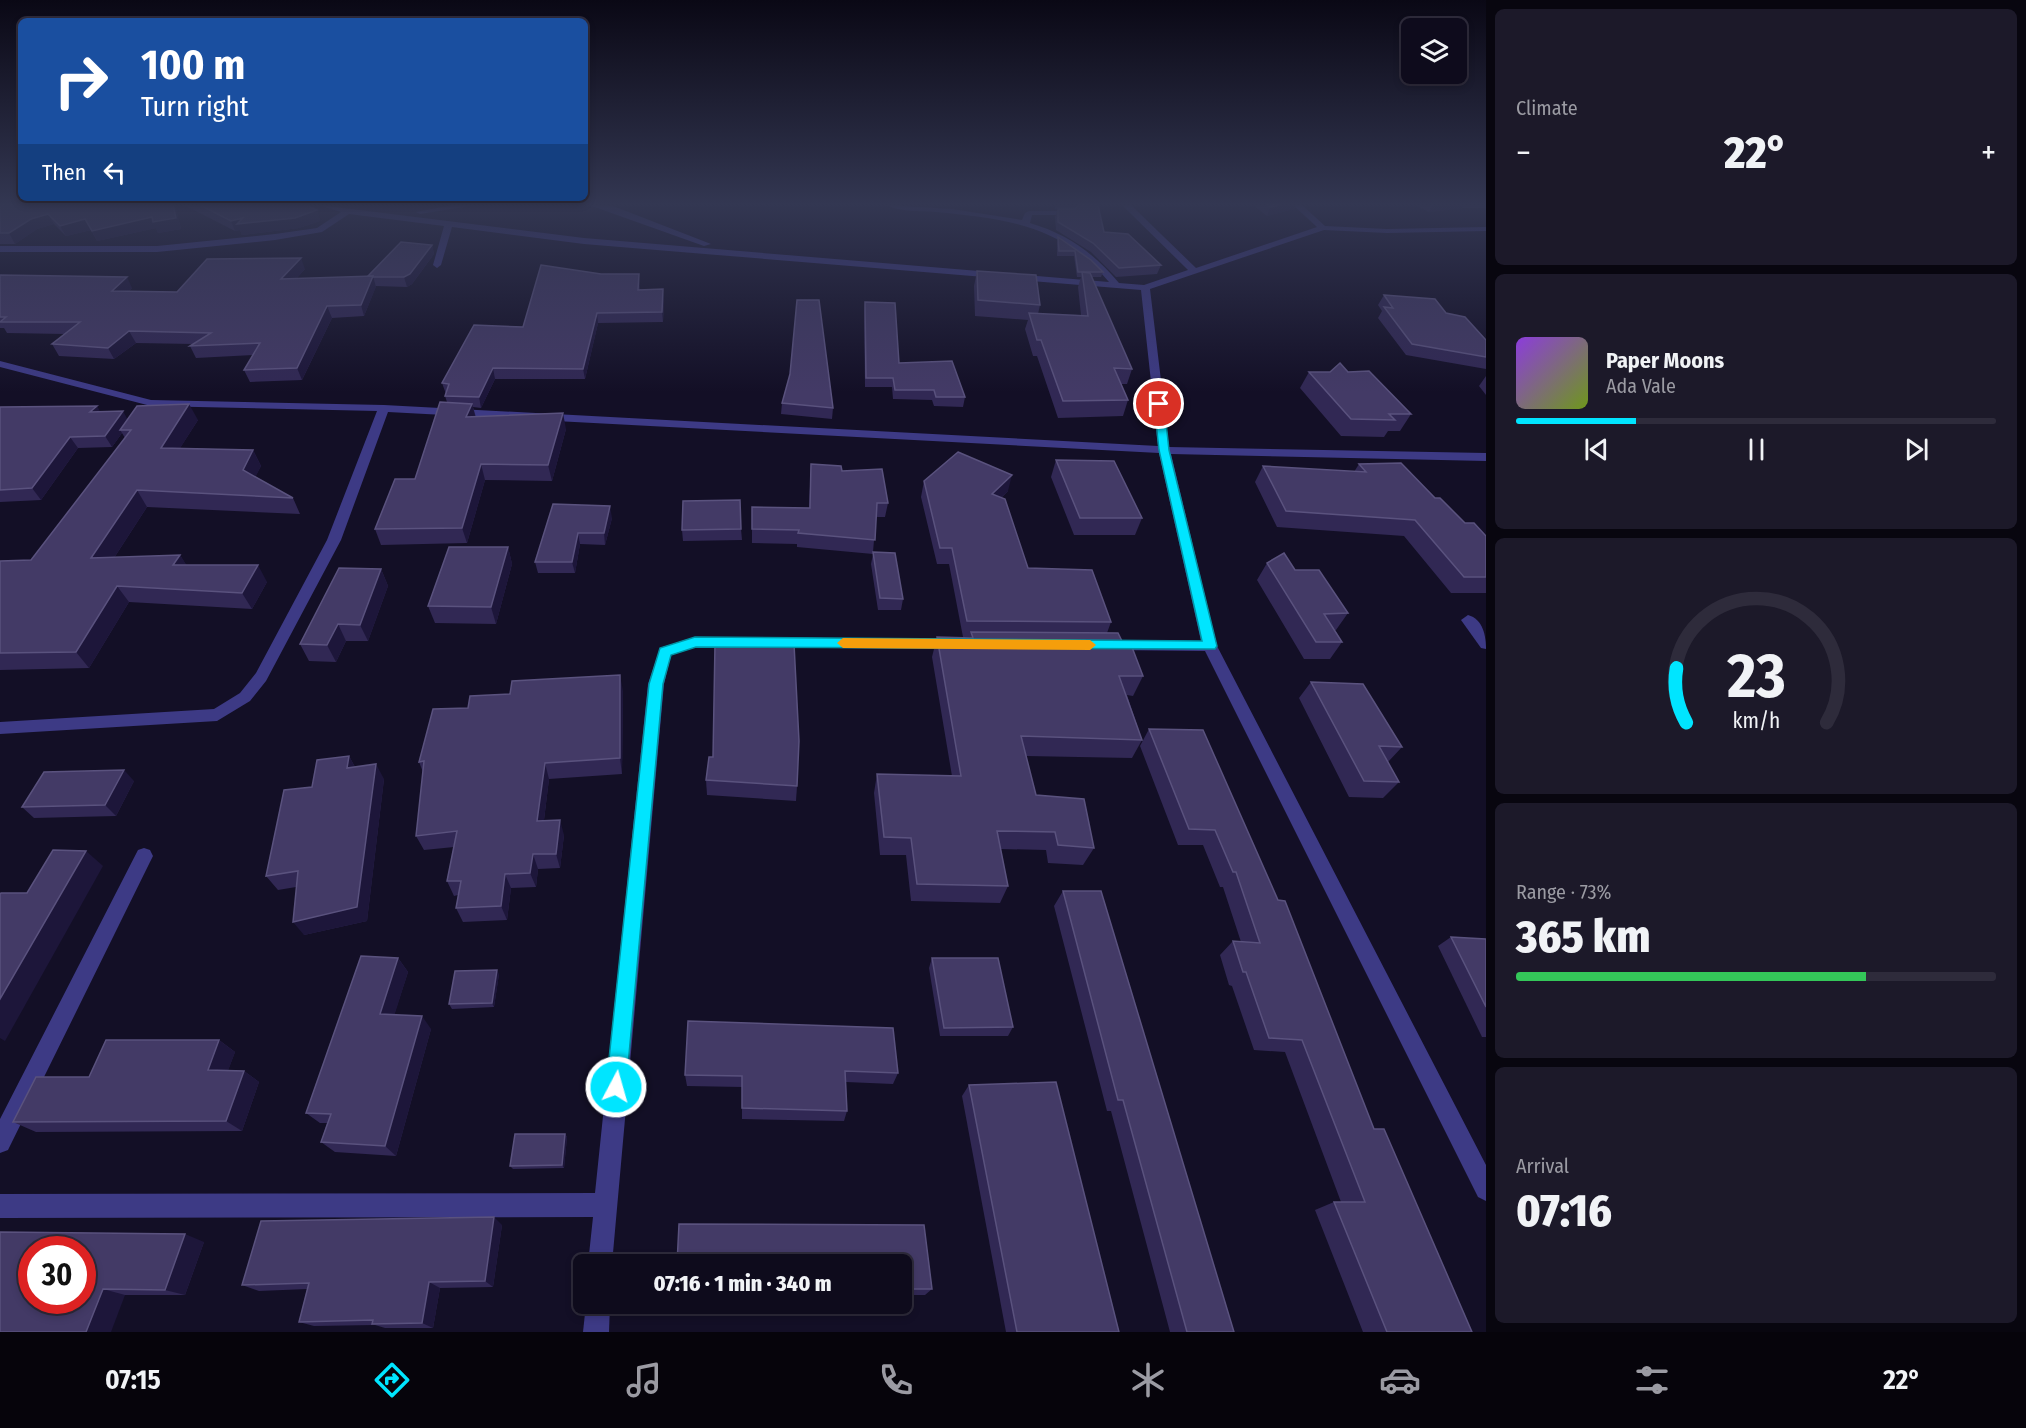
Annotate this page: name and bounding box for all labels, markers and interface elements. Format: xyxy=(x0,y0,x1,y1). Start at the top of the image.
map controls xyxy=(1401,18,1467,84)
button: layers xyxy=(1401,18,1467,84)
text: 100 m xyxy=(141,40,245,90)
icon: right xyxy=(42,42,120,120)
text: Turn right xyxy=(141,91,249,123)
text: Climate xyxy=(1516,96,1578,120)
text: 22° xyxy=(1724,126,1788,180)
text: − xyxy=(1516,133,1531,173)
text: + xyxy=(1981,133,1996,173)
icon: left xyxy=(98,156,131,189)
text: Then xyxy=(42,159,86,186)
text: Paper Moons xyxy=(1606,347,1724,374)
text: Ada Vale xyxy=(1606,374,1676,398)
pin xyxy=(1133,378,1184,429)
icon: arrive xyxy=(1142,387,1175,420)
icon: previous xyxy=(1580,433,1613,466)
icon: pause xyxy=(1740,433,1773,466)
icon: next xyxy=(1900,433,1933,466)
text: 23 xyxy=(1726,639,1785,714)
text: km/h xyxy=(1732,708,1780,734)
text: Range · 73% xyxy=(1516,880,1612,904)
text: 365 km xyxy=(1516,910,1651,964)
position arrow xyxy=(584,1055,648,1119)
text: Arrival xyxy=(1516,1154,1569,1178)
text: 07:16 xyxy=(1516,1184,1612,1238)
speed limit sign: 30 xyxy=(18,1236,96,1314)
text: 07:16 · 1 min · 340 m xyxy=(654,1270,831,1297)
icon: directions xyxy=(371,1359,413,1401)
icon: music xyxy=(623,1359,665,1401)
icon: phone xyxy=(875,1359,917,1401)
icon: climate xyxy=(1127,1359,1169,1401)
icon: car xyxy=(1379,1359,1421,1401)
icon: filters xyxy=(1631,1359,1673,1401)
text: 07:15 xyxy=(105,1364,161,1396)
text: 22° xyxy=(1883,1364,1921,1396)

